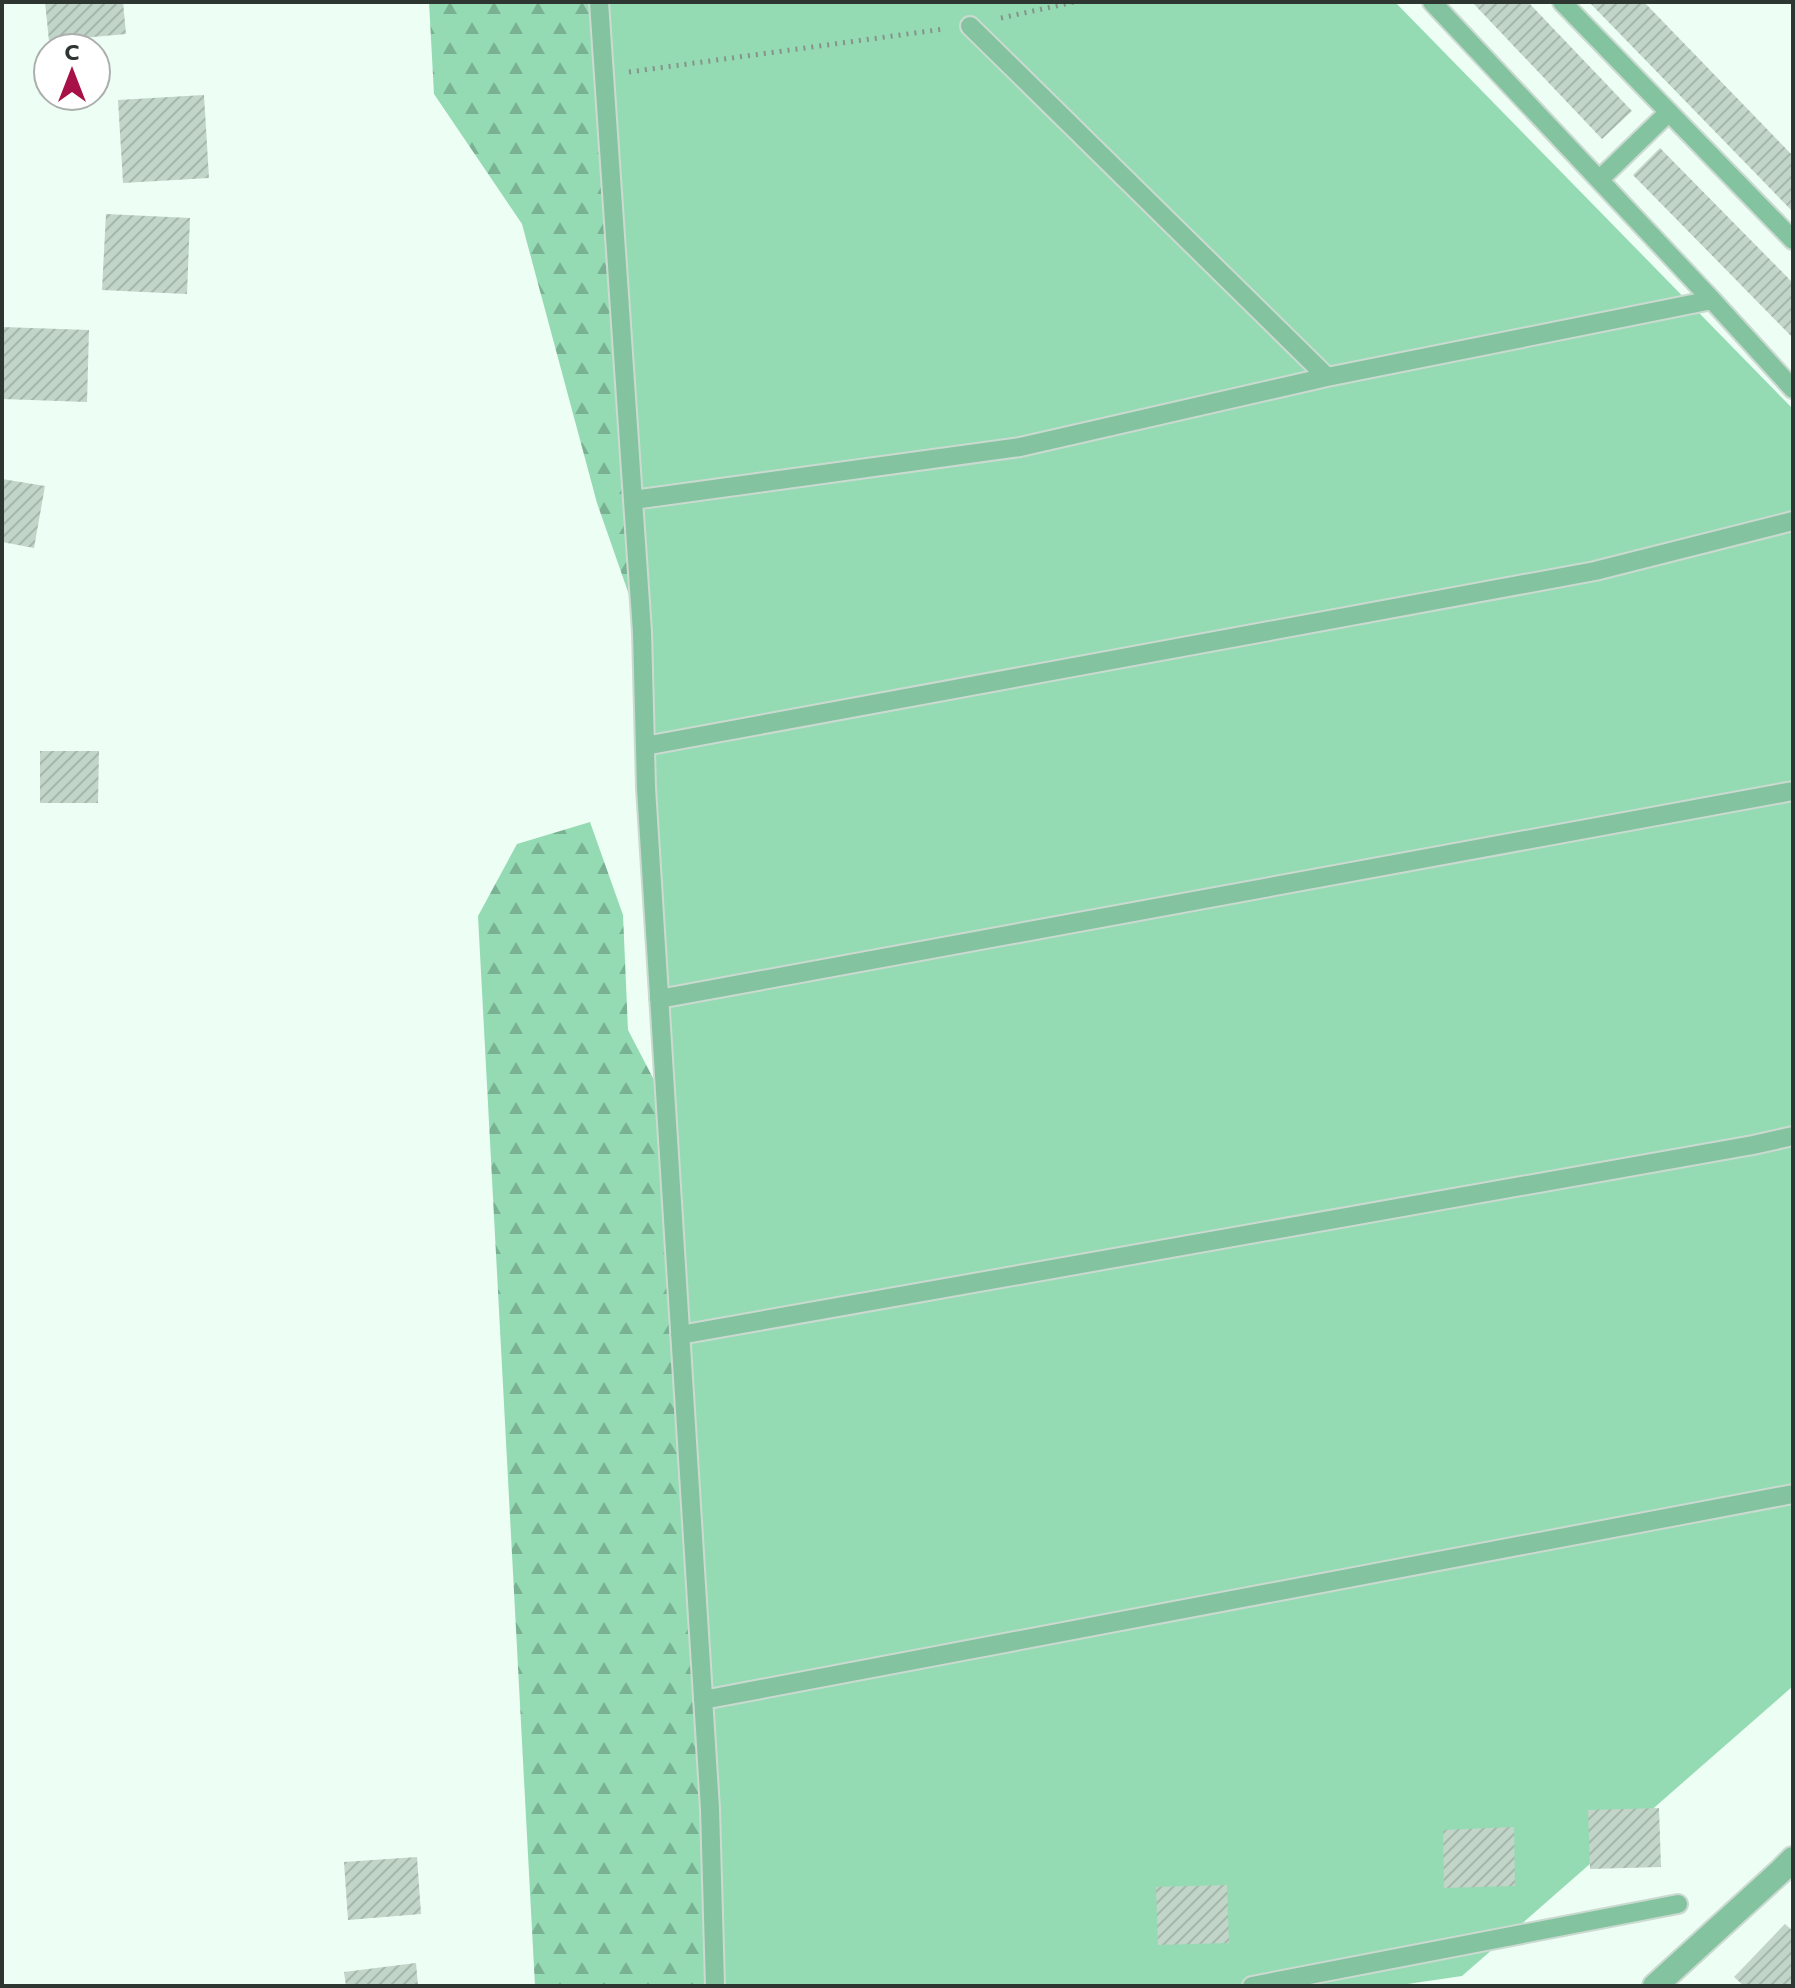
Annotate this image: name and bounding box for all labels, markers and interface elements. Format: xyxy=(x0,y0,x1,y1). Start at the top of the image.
north arrow xyxy=(32,32,112,112)
text: С xyxy=(64,38,80,65)

